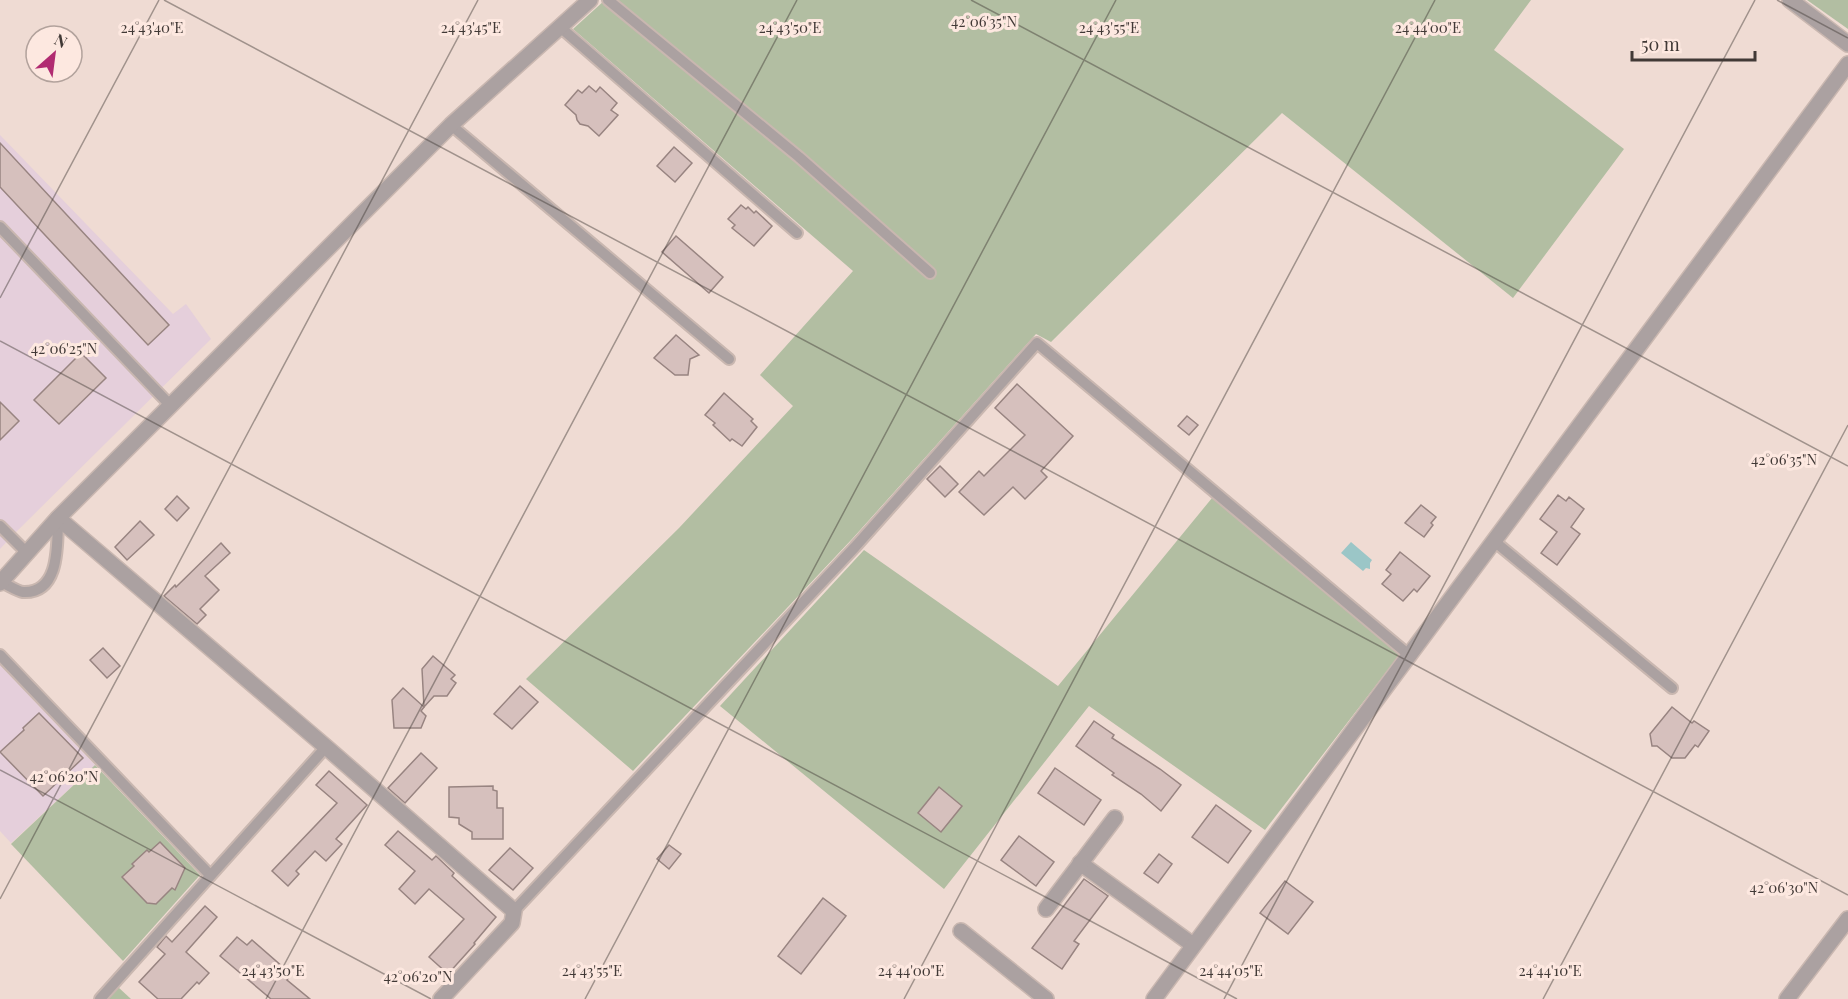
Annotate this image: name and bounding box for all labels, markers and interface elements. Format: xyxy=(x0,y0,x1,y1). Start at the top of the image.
text: 42°06'35"N xyxy=(951,11,1018,31)
text: 24°43'40"E xyxy=(120,17,184,37)
text: 24°43'45"E xyxy=(441,17,501,37)
text: 24°43'50"E xyxy=(759,17,821,37)
text: 24°43'55"E xyxy=(1079,17,1139,37)
text: 24°44'00"E xyxy=(1395,17,1461,37)
north arrow xyxy=(24,24,84,84)
scale bar xyxy=(1632,24,1755,62)
text: N xyxy=(51,28,72,53)
text: 50 m xyxy=(1641,32,1680,56)
text: 42°06'25"N xyxy=(31,338,98,358)
text: 42°06'35"N xyxy=(1751,449,1818,469)
text: 42°06'20"N xyxy=(29,766,99,786)
text: 42°06'30"N xyxy=(1750,877,1819,897)
text: 24°43'50"E xyxy=(242,960,304,980)
text: 24°43'55"E xyxy=(562,960,622,980)
text: 24°44'00"E xyxy=(878,960,944,980)
text: 24°44'05"E xyxy=(1199,960,1263,980)
text: 24°44'10"E xyxy=(1518,960,1582,980)
text: 42°06'20"N xyxy=(383,966,453,986)

